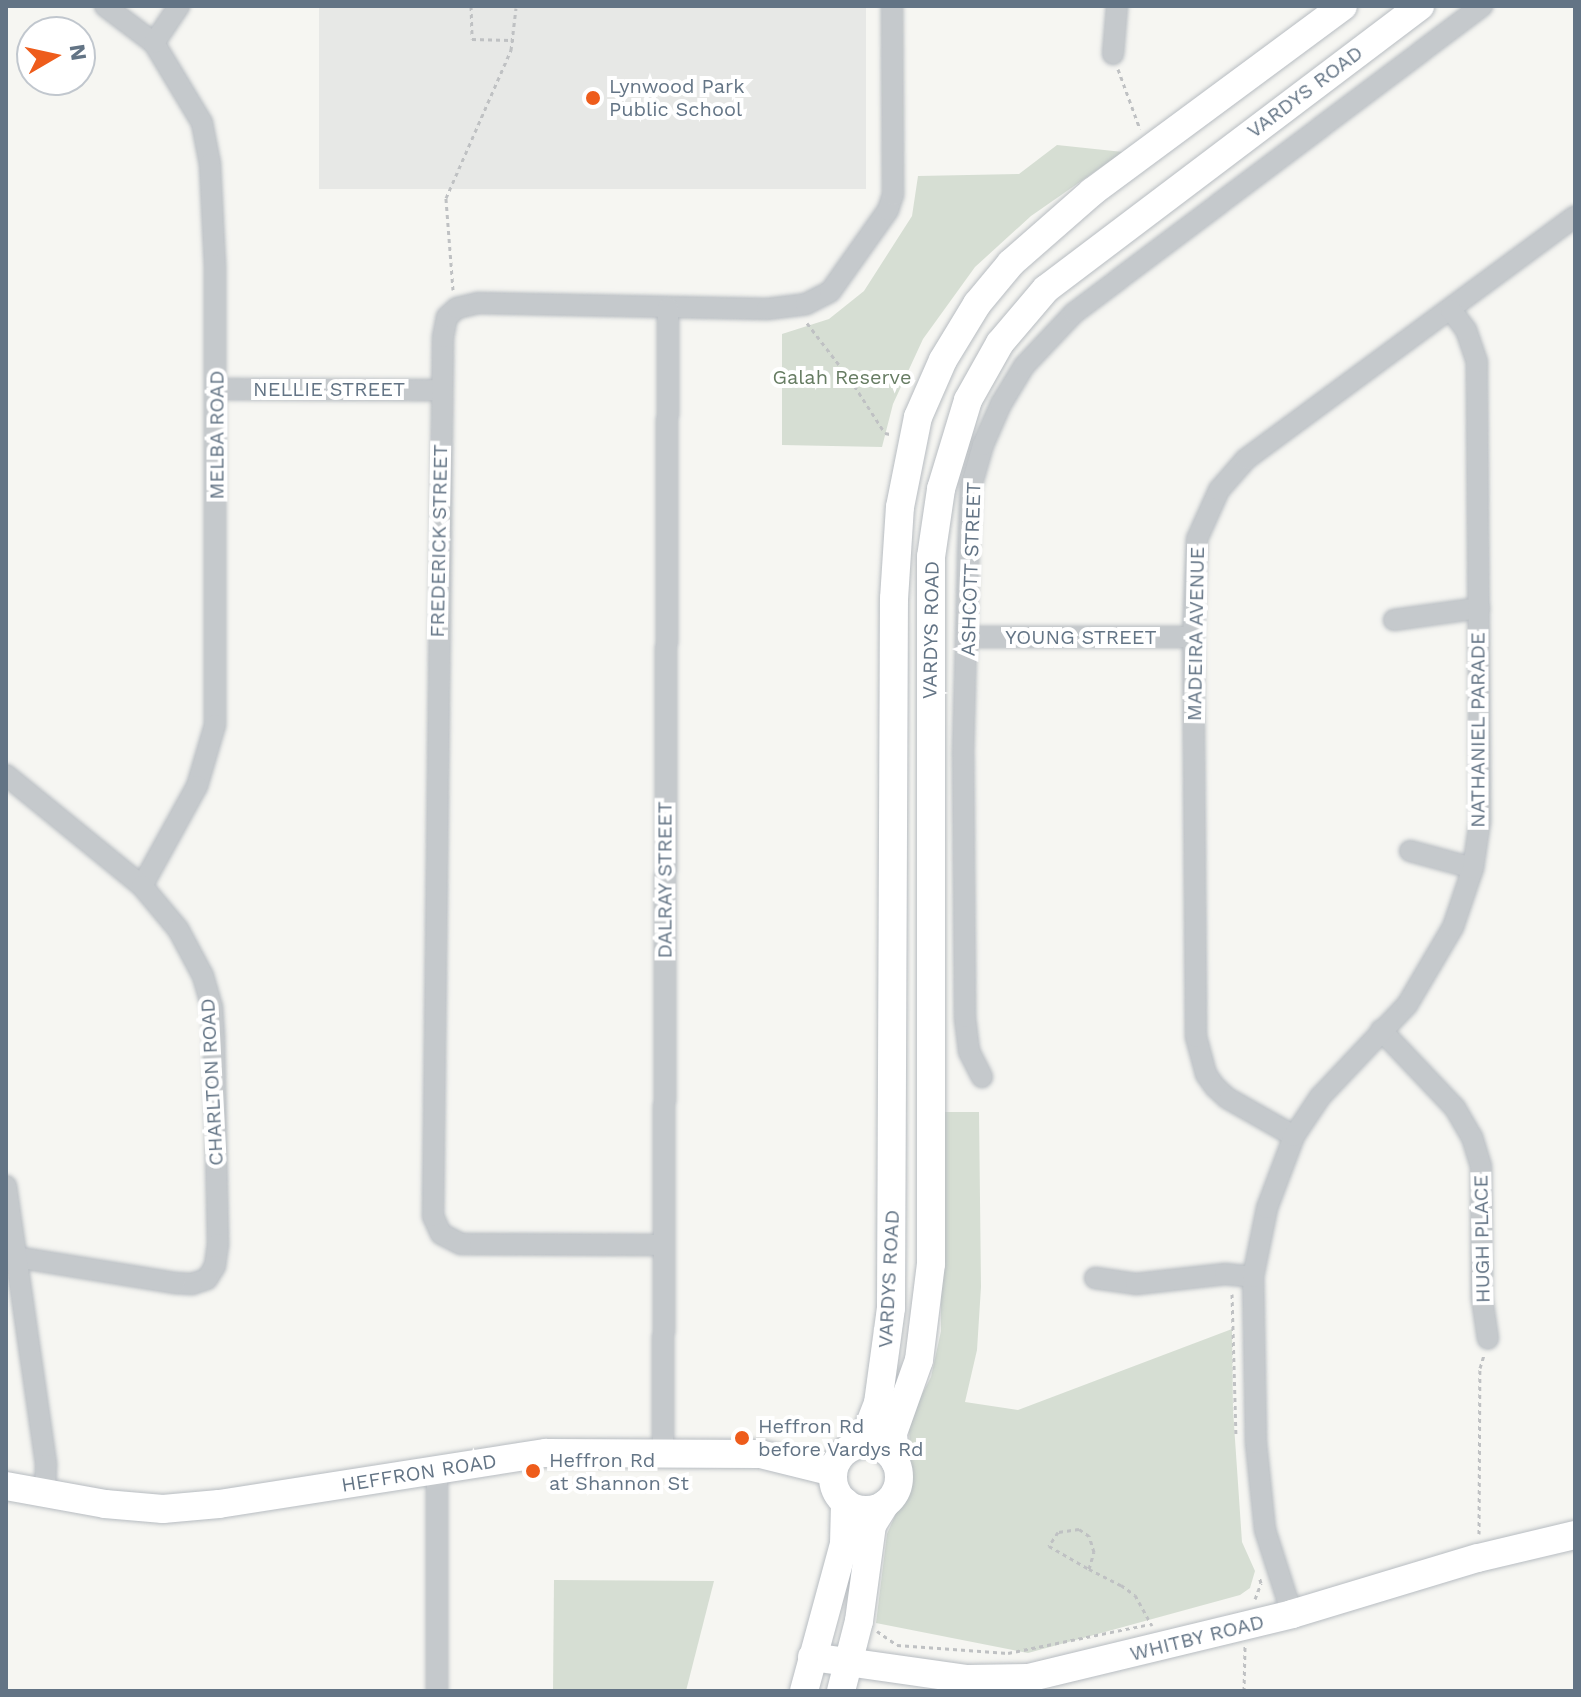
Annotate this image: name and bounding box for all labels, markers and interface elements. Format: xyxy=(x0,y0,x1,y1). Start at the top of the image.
north arrow xyxy=(16,16,96,96)
street label: VARDYS ROAD xyxy=(1243,41,1367,143)
text: N xyxy=(65,42,92,62)
place label: Lynwood Park Public School xyxy=(609,74,744,121)
marker: Lynwood Park Public School xyxy=(584,89,602,107)
park label: Galah Reserve xyxy=(772,365,912,389)
street label: MELBA ROAD xyxy=(205,370,229,500)
street label: NELLIE STREET xyxy=(253,377,405,401)
street label: FREDERICK STREET xyxy=(425,444,453,638)
street label: ASHCOTT STREET xyxy=(956,481,986,657)
street label: MADEIRA AVENUE xyxy=(1182,546,1210,722)
street label: VARDYS ROAD xyxy=(918,561,944,699)
street label: YOUNG STREET xyxy=(1005,625,1157,649)
street label: NATHANIEL PARADE xyxy=(1466,632,1490,828)
street label: DALRAY STREET xyxy=(653,801,677,959)
street label: CHARLTON ROAD xyxy=(196,998,228,1166)
street label: HUGH PLACE xyxy=(1469,1175,1495,1303)
street label: VARDYS ROAD xyxy=(873,1209,905,1349)
place label: Heffron Rd before Vardys Rd xyxy=(758,1414,924,1461)
marker: Heffron Rd before Vardys Rd xyxy=(733,1429,751,1447)
place label: Heffron Rd at Shannon St xyxy=(549,1448,689,1495)
street label: HEFFRON ROAD xyxy=(340,1449,498,1497)
marker: Heffron Rd at Shannon St xyxy=(524,1462,542,1480)
street label: WHITBY ROAD xyxy=(1127,1610,1267,1666)

